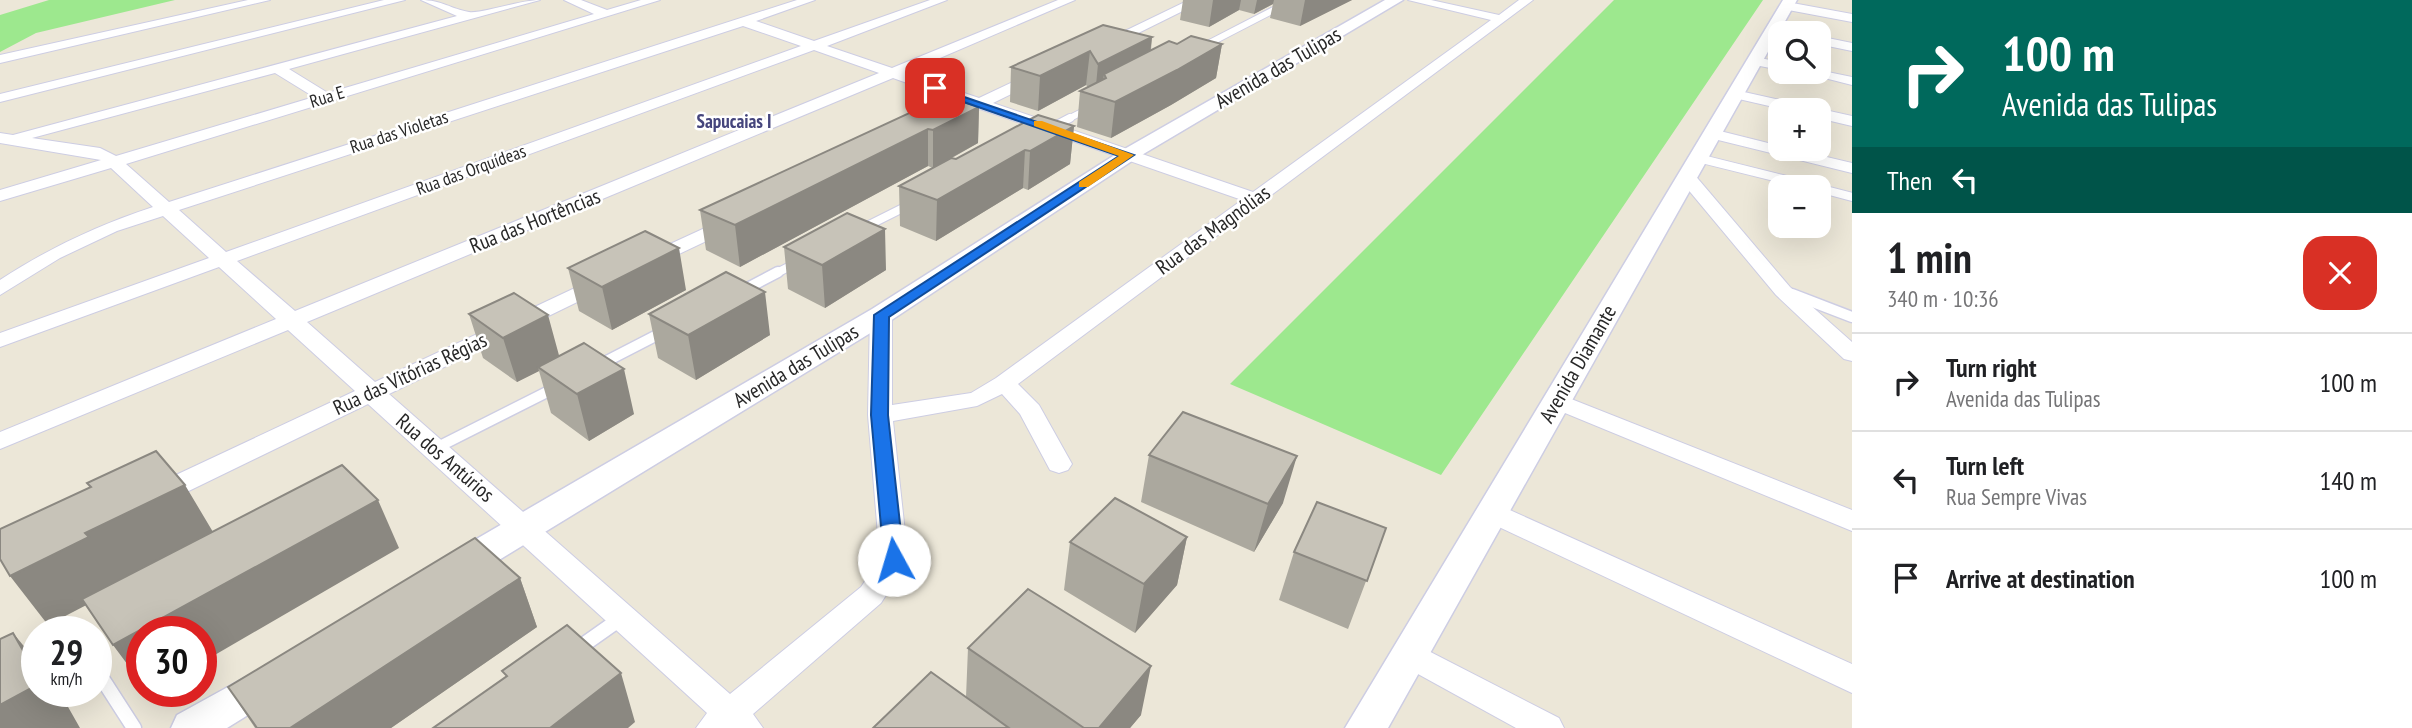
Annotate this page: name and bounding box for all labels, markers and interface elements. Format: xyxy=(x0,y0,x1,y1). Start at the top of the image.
street label: Avenida das Tulipas xyxy=(1210,21,1346,115)
map controls xyxy=(1768,21,1831,238)
button: search xyxy=(1768,21,1831,84)
text: 100 m xyxy=(2002,21,2115,85)
icon: right xyxy=(1887,28,1978,119)
pin xyxy=(905,58,965,118)
icon: arrive xyxy=(916,69,954,107)
street label: Rua E xyxy=(307,80,347,113)
text: Avenida das Tulipas xyxy=(2002,83,2217,125)
button: + xyxy=(1768,98,1831,161)
street label: Rua das Violetas xyxy=(347,105,451,158)
district label: Sapucaias I xyxy=(697,109,771,133)
street label: Rua das Orquídeas xyxy=(413,139,529,200)
icon: left xyxy=(1946,161,1984,199)
text: Then xyxy=(1887,164,1932,197)
button: − xyxy=(1768,175,1831,238)
street label: Rua das Magnólias xyxy=(1150,179,1275,280)
street label: Rua das Hortências xyxy=(465,182,604,259)
text: 1 min xyxy=(1887,230,1972,285)
button: close xyxy=(2303,236,2377,310)
text: 340 m · 10:36 xyxy=(1887,284,1999,313)
street label: Avenida Diamante xyxy=(1533,300,1622,427)
street label: Avenida das Tulipas xyxy=(728,318,863,413)
street label: Rua das Vitórias Régias xyxy=(329,326,491,421)
text: Turn right xyxy=(1946,351,2037,384)
icon: right xyxy=(1887,363,1925,401)
text: 100 m xyxy=(2319,366,2377,399)
text: Avenida das Tulipas xyxy=(1946,384,2101,413)
street label: Rua dos Antúrios xyxy=(391,408,500,508)
text: Turn left xyxy=(1946,449,2024,482)
icon: left xyxy=(1887,461,1925,499)
text: 140 m xyxy=(2319,464,2377,497)
text: Rua Sempre Vivas xyxy=(1946,482,2087,511)
position arrow xyxy=(857,523,931,597)
icon: arrive xyxy=(1887,559,1925,597)
text: Arrive at destination xyxy=(1946,562,2135,595)
text: 100 m xyxy=(2319,562,2377,595)
speed limit sign: 30 xyxy=(126,616,217,707)
text: 29 xyxy=(50,629,83,675)
text: km/h xyxy=(51,667,82,690)

